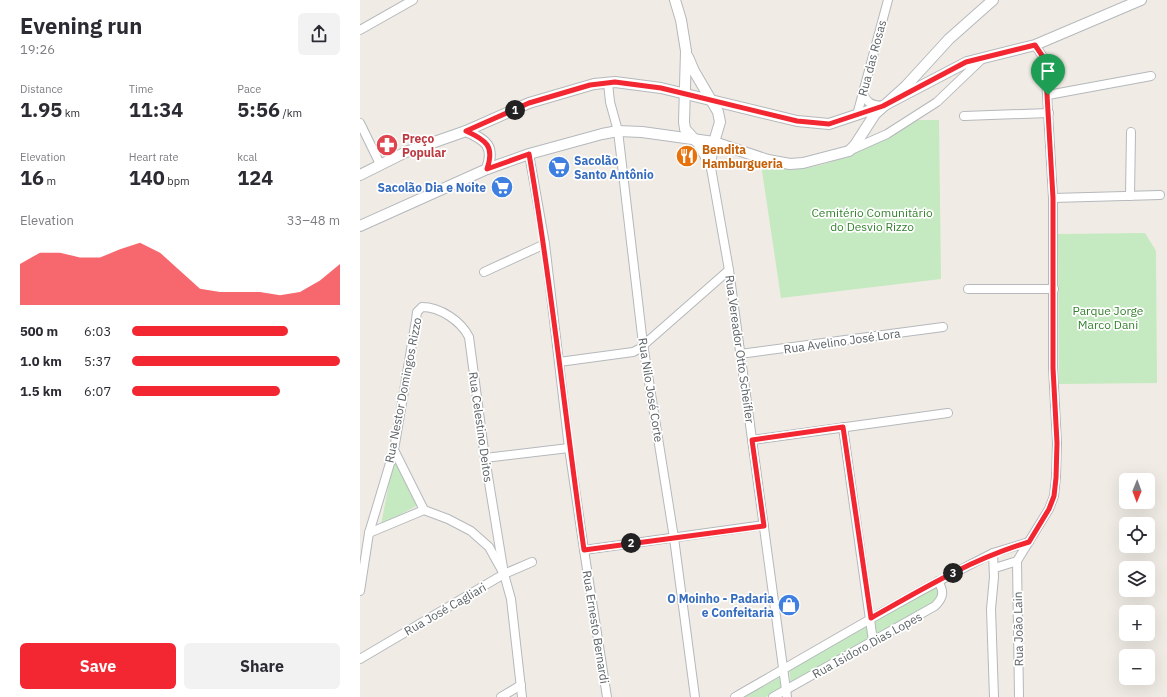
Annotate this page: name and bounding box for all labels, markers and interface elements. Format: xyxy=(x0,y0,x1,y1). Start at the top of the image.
text: Evening run xyxy=(20,11,142,40)
button: share xyxy=(298,13,340,55)
street label: Rua das Rosas xyxy=(855,18,889,98)
text: 19:26 xyxy=(20,41,55,58)
pin xyxy=(1031,54,1065,95)
icon: arrive xyxy=(1037,60,1059,82)
text: Distance xyxy=(20,82,63,96)
text: Time xyxy=(129,82,153,96)
text: Pace xyxy=(237,82,261,96)
text: 1.95 xyxy=(20,96,62,123)
text: 11:34 xyxy=(129,96,183,123)
text: 5:56 xyxy=(237,96,280,123)
pin: 1 xyxy=(505,100,525,120)
text: 1 xyxy=(512,103,518,117)
text: km xyxy=(62,106,80,120)
text: /km xyxy=(280,106,302,120)
place label: Preço Popular xyxy=(402,131,446,160)
pharmacy icon: Preço Popular xyxy=(374,132,400,158)
place label: Bendita Hamburgueria xyxy=(702,142,783,171)
restaurant icon: Bendita Hamburgueria xyxy=(674,143,700,169)
text: Elevation xyxy=(20,150,66,164)
text: Heart rate xyxy=(129,150,179,164)
text: kcal xyxy=(237,150,257,164)
place label: Sacolão Santo Antônio xyxy=(574,153,654,182)
supermarket icon: Sacolão Santo Antônio xyxy=(546,154,572,180)
text: 16 xyxy=(20,164,44,191)
text: 140 xyxy=(129,164,165,191)
text: 124 xyxy=(237,164,273,191)
text: m xyxy=(44,174,56,188)
text: bpm xyxy=(165,174,190,188)
supermarket icon: Sacolão Dia e Noite xyxy=(489,174,515,200)
place label: Sacolão Dia e Noite xyxy=(377,180,486,195)
park label: Cemitério Comunitário do Desvio Rizzo xyxy=(811,205,933,234)
text: Elevation xyxy=(20,212,74,229)
text: 33–48 m xyxy=(287,212,340,229)
street label: Rua Vereador Otto Scheifler xyxy=(722,274,758,425)
park label: Parque Jorge Marco Dani xyxy=(1073,303,1144,332)
street label: Rua Nestor Domingos Rizzo xyxy=(382,316,425,464)
text: 500 m xyxy=(20,323,58,340)
text: 6:03 xyxy=(84,323,111,340)
street label: Rua Avelino José Lora xyxy=(783,325,902,357)
street label: Rua Nilo José Corte xyxy=(635,337,667,444)
text: 1.0 km xyxy=(20,353,62,370)
text: 5:37 xyxy=(84,353,111,370)
street label: Rua Celestino Deitos xyxy=(466,371,496,483)
text: 1.5 km xyxy=(20,383,62,400)
text: 6:07 xyxy=(84,383,111,400)
north arrow xyxy=(1119,473,1155,509)
map controls xyxy=(1119,473,1155,685)
button: locate xyxy=(1119,517,1155,553)
pin: 2 xyxy=(621,533,641,553)
text: 2 xyxy=(628,536,634,550)
button: layers xyxy=(1119,561,1155,597)
pin: 3 xyxy=(943,563,963,583)
text: 3 xyxy=(950,566,956,580)
street label: Rua Ernesto Bernardi xyxy=(580,569,612,685)
street label: Rua José Cagliari xyxy=(401,579,489,639)
place label: O Moinho - Padaria e Confeitaria xyxy=(667,591,774,620)
street label: Rua João Lain xyxy=(1010,591,1026,667)
shop icon: O Moinho - Padaria e Confeitaria xyxy=(776,592,802,618)
button: + xyxy=(1119,605,1155,641)
street label: Rua Isidoro Dias Lopes xyxy=(810,609,925,681)
button: Save xyxy=(20,643,176,689)
button: Share xyxy=(184,643,340,689)
button: − xyxy=(1119,649,1155,685)

